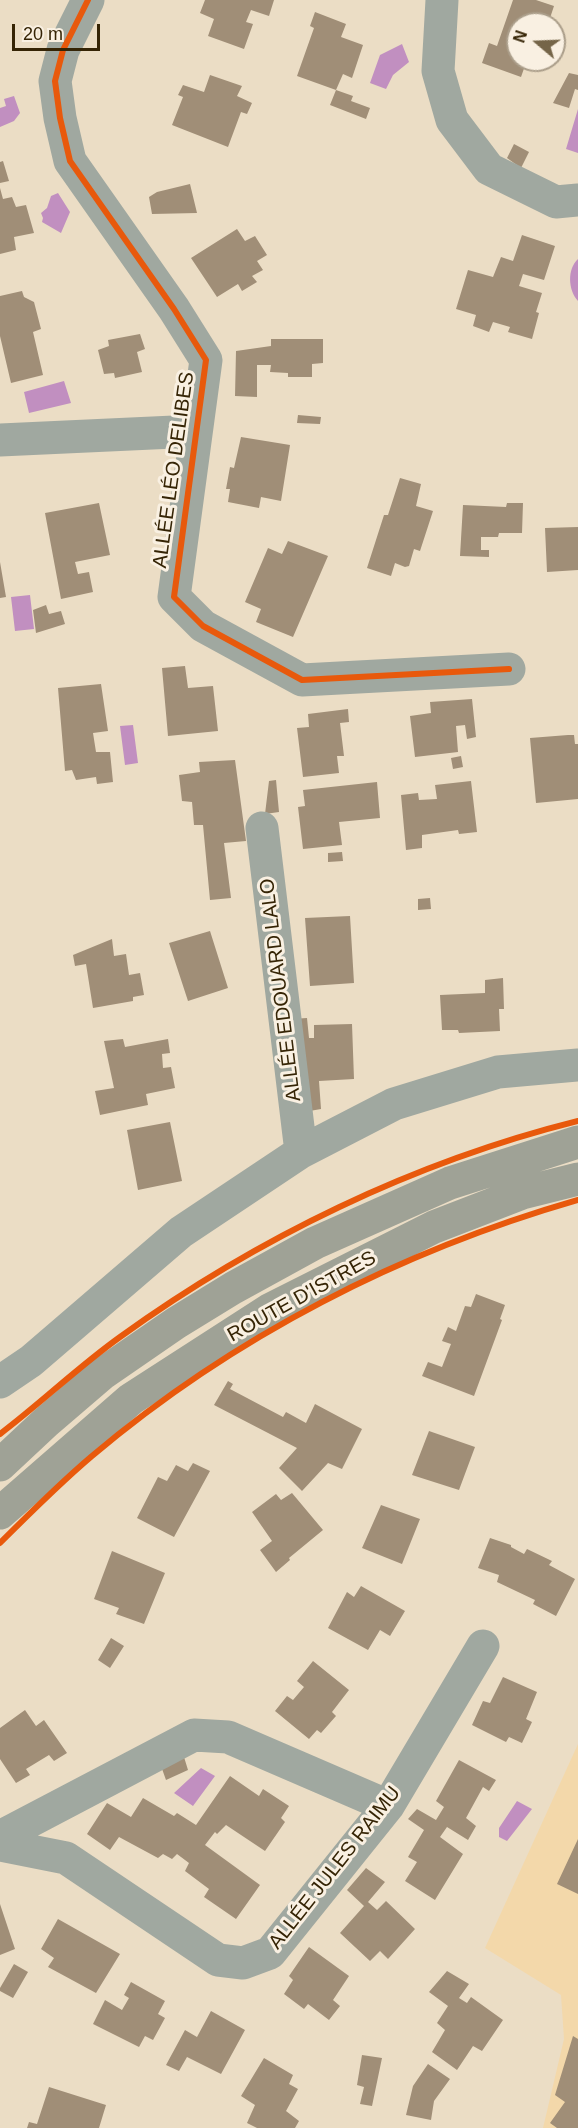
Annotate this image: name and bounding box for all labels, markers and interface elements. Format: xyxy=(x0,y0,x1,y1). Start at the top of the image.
scale bar xyxy=(15,12,104,50)
north arrow xyxy=(506,12,566,72)
text: 20 m xyxy=(23,24,63,44)
text: N xyxy=(510,28,530,45)
street label: ALLÉE LÉO DELIBES xyxy=(148,370,200,570)
street label: ALLÉE EDOUARD LALO xyxy=(255,877,307,1103)
street label: ROUTE D'ISTRES xyxy=(224,1246,380,1348)
street label: ALLÉE JULES RAIMU xyxy=(264,1782,406,1954)

